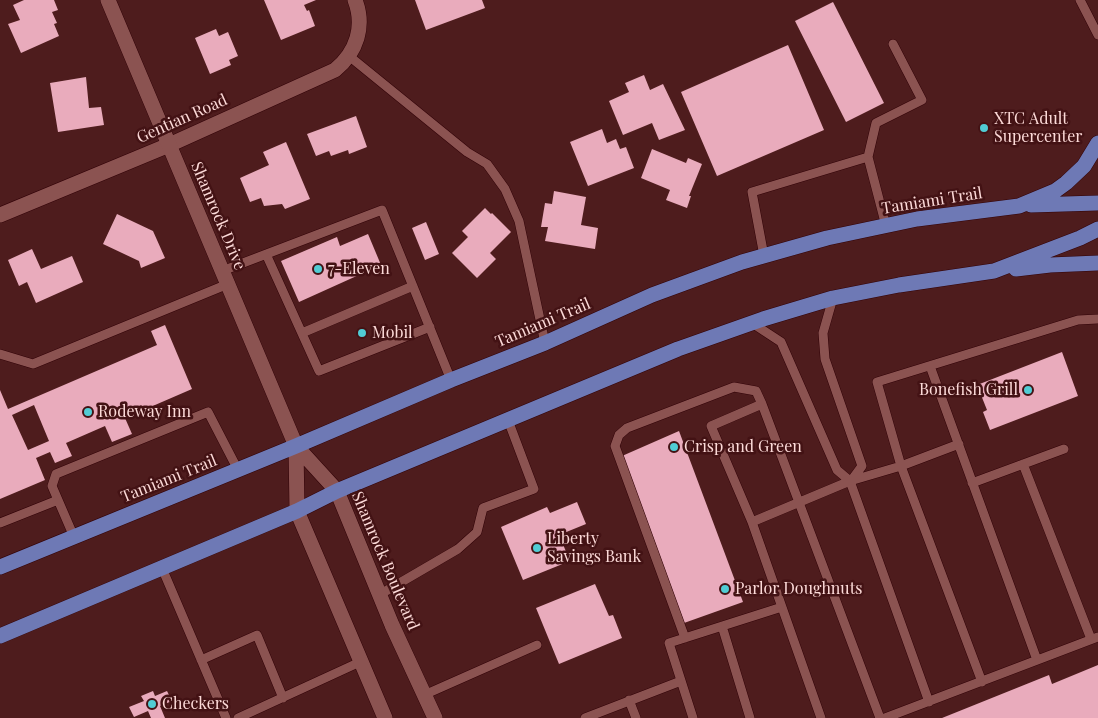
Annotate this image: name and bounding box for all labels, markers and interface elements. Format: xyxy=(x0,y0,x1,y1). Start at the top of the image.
street label: Gentian Road xyxy=(134,90,230,148)
place label: XTC Adult Supercenter xyxy=(994,109,1082,147)
marker: XTC Adult Supercenter xyxy=(978,122,990,134)
street label: Shamrock Drive xyxy=(187,159,249,273)
street label: Tamiami Trail xyxy=(880,184,984,218)
place label: 7-Eleven xyxy=(328,259,390,279)
marker: 7-Eleven xyxy=(312,263,324,275)
street label: Tamiami Trail xyxy=(492,294,594,352)
place label: Mobil xyxy=(372,323,413,343)
marker: Mobil xyxy=(356,327,368,339)
place label: Bonefish Grill xyxy=(919,380,1018,400)
marker: Bonefish Grill xyxy=(1022,384,1034,396)
place label: Rodeway Inn xyxy=(98,402,191,422)
marker: Rodeway Inn xyxy=(82,406,94,418)
place label: Crisp and Green xyxy=(684,437,802,457)
marker: Crisp and Green xyxy=(668,441,680,453)
street label: Tamiami Trail xyxy=(118,451,220,507)
street label: Shamrock Boulevard xyxy=(347,489,423,633)
place label: Liberty Savings Bank xyxy=(547,529,641,567)
marker: Liberty Savings Bank xyxy=(531,542,543,554)
place label: Parlor Doughnuts xyxy=(735,579,862,599)
marker: Parlor Doughnuts xyxy=(719,583,731,595)
place label: Checkers xyxy=(162,694,229,714)
marker: Checkers xyxy=(146,698,158,710)

